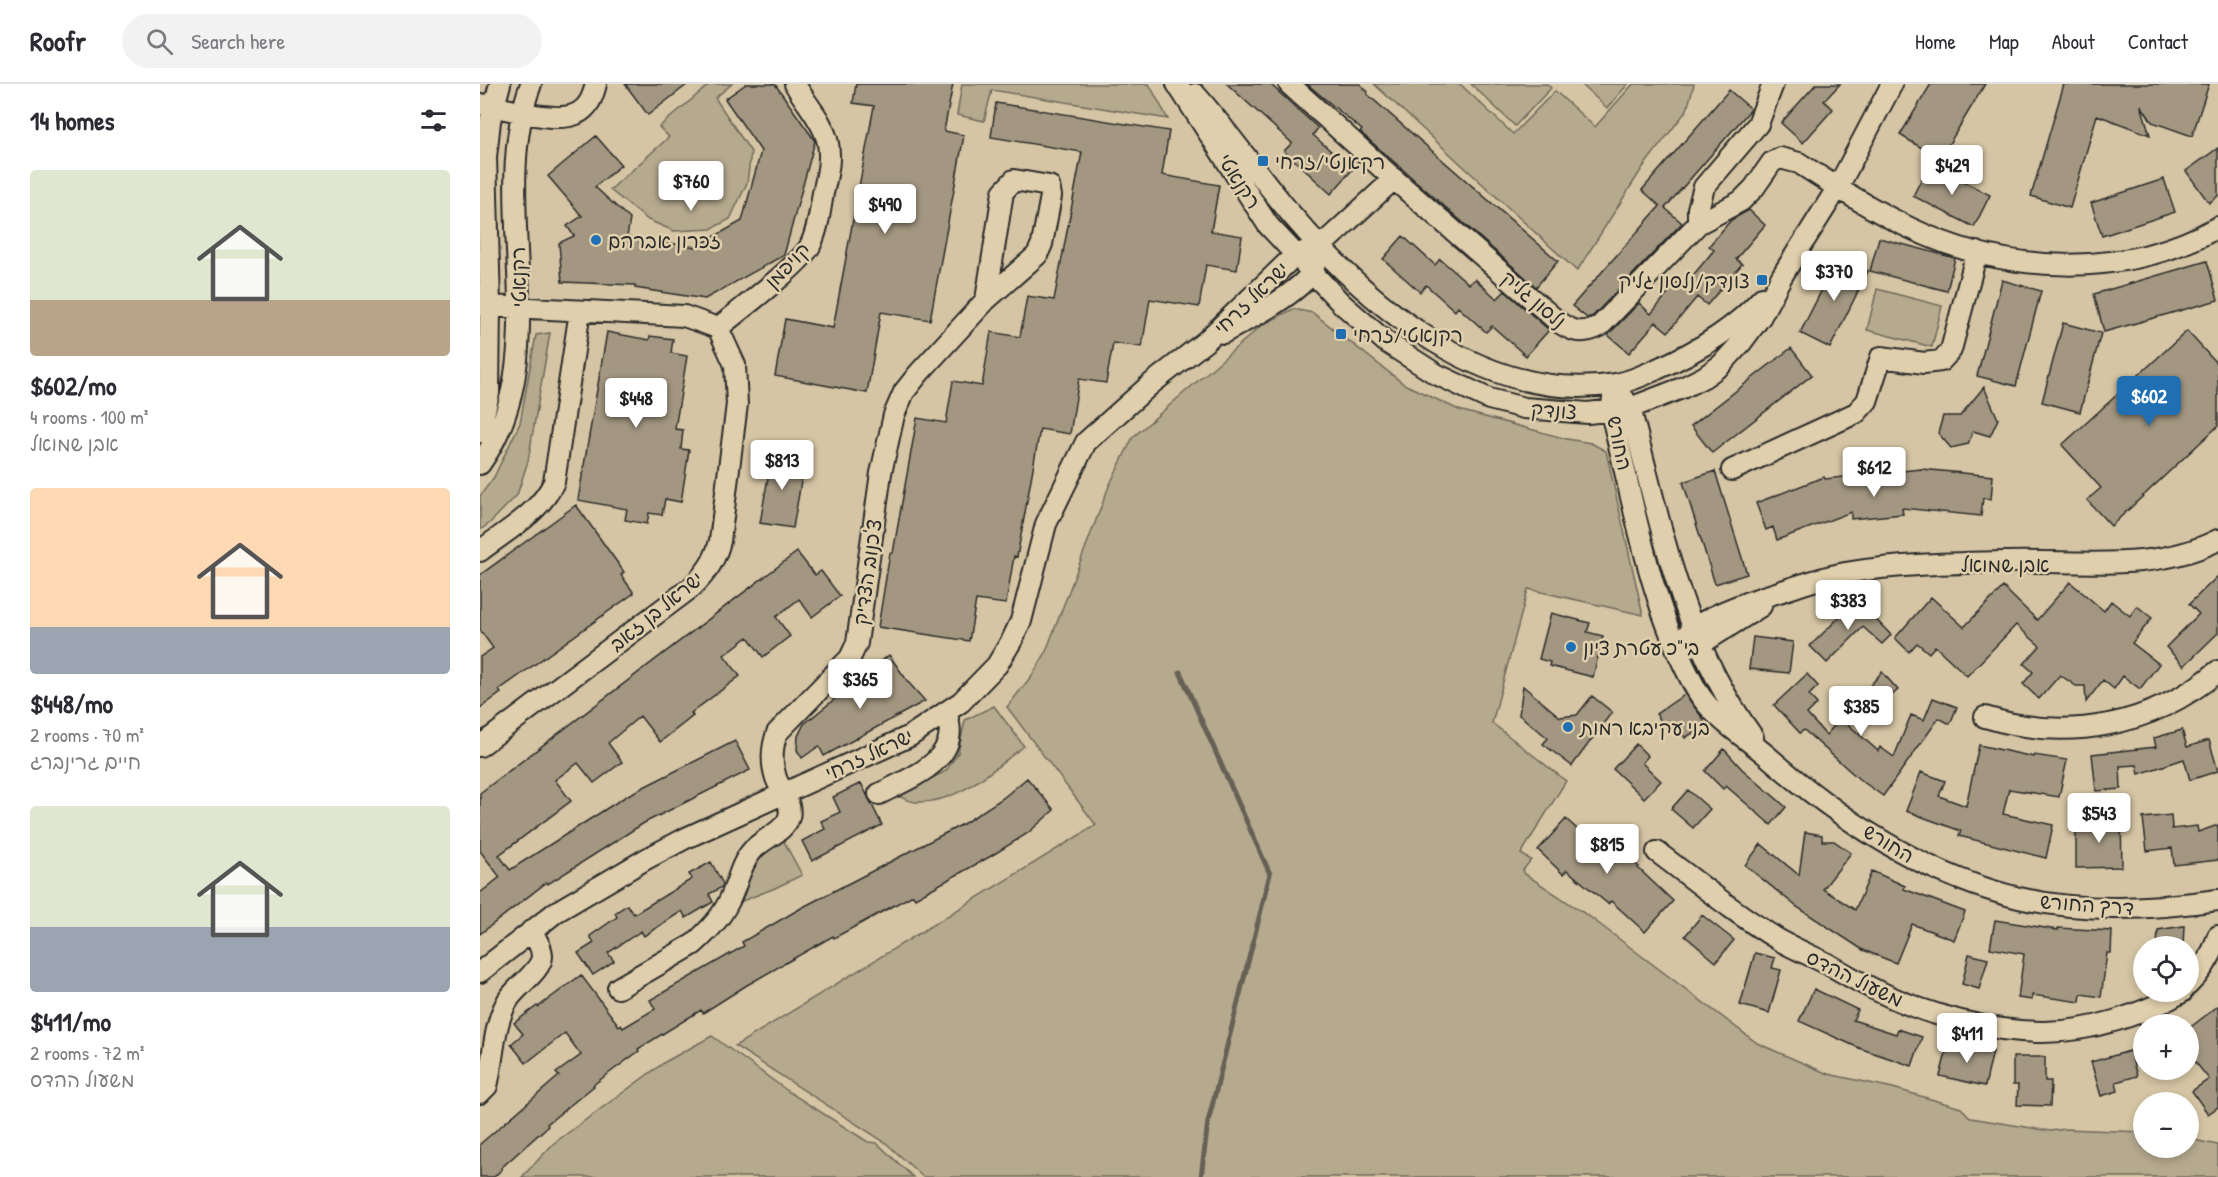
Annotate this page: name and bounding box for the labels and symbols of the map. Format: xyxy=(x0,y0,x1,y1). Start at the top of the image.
pin: $429 xyxy=(1916,145,1988,196)
street label: רקנאטי xyxy=(1212,148,1268,214)
place label: רקאנטי/זרחי xyxy=(1275,148,1385,175)
marker: רקאנטי/זרחי xyxy=(1256,154,1270,168)
pin: $760 xyxy=(655,161,727,212)
pin: $490 xyxy=(849,184,921,235)
place label: זכרון אברהם xyxy=(608,227,721,254)
marker: זכרון אברהם xyxy=(589,233,603,247)
street label: קויפמן xyxy=(758,236,816,294)
street label: רקנאטי xyxy=(504,246,532,308)
pin: $370 xyxy=(1798,251,1870,302)
street label: ישראל זרחי xyxy=(1208,256,1294,340)
street label: נלסון גליק xyxy=(1496,264,1572,334)
place label: צונדק/נלסון גליק xyxy=(1618,267,1750,294)
marker: צונדק/נלסון גליק xyxy=(1755,273,1769,287)
place label: רקנאטי/זרחי xyxy=(1353,321,1463,348)
marker: רקנאטי/זרחי xyxy=(1334,327,1348,341)
pin: $602 xyxy=(2113,376,2185,427)
pin: $448 xyxy=(600,378,672,429)
street label: צונדק xyxy=(1530,395,1578,425)
street label: החורש xyxy=(1601,413,1639,473)
pin: $813 xyxy=(746,440,818,491)
pin: $612 xyxy=(1838,447,1910,498)
street label: צ'כנוב הצדיק xyxy=(846,517,888,627)
street label: אבן שמואל xyxy=(1961,551,2049,578)
street label: ישראל בן זאב xyxy=(604,565,708,657)
pin: $383 xyxy=(1812,580,1884,631)
place label: בי"כ עטרת ציון xyxy=(1583,634,1699,661)
marker: בי"כ עטרת ציון xyxy=(1564,640,1578,654)
pin: $365 xyxy=(824,659,896,710)
pin: $385 xyxy=(1825,686,1897,737)
place label: בני עקיבא רמות xyxy=(1579,714,1710,741)
marker: בני עקיבא רמות xyxy=(1561,720,1575,734)
street label: ישראל זרחי xyxy=(821,722,917,786)
pin: $543 xyxy=(2063,793,2135,844)
street label: החורש xyxy=(1858,817,1920,869)
pin: $815 xyxy=(1571,824,1643,875)
street label: דרך החורש xyxy=(2039,887,2135,921)
street label: משעול ההדס xyxy=(1802,943,1908,1013)
pin: $411 xyxy=(1931,1013,2003,1064)

